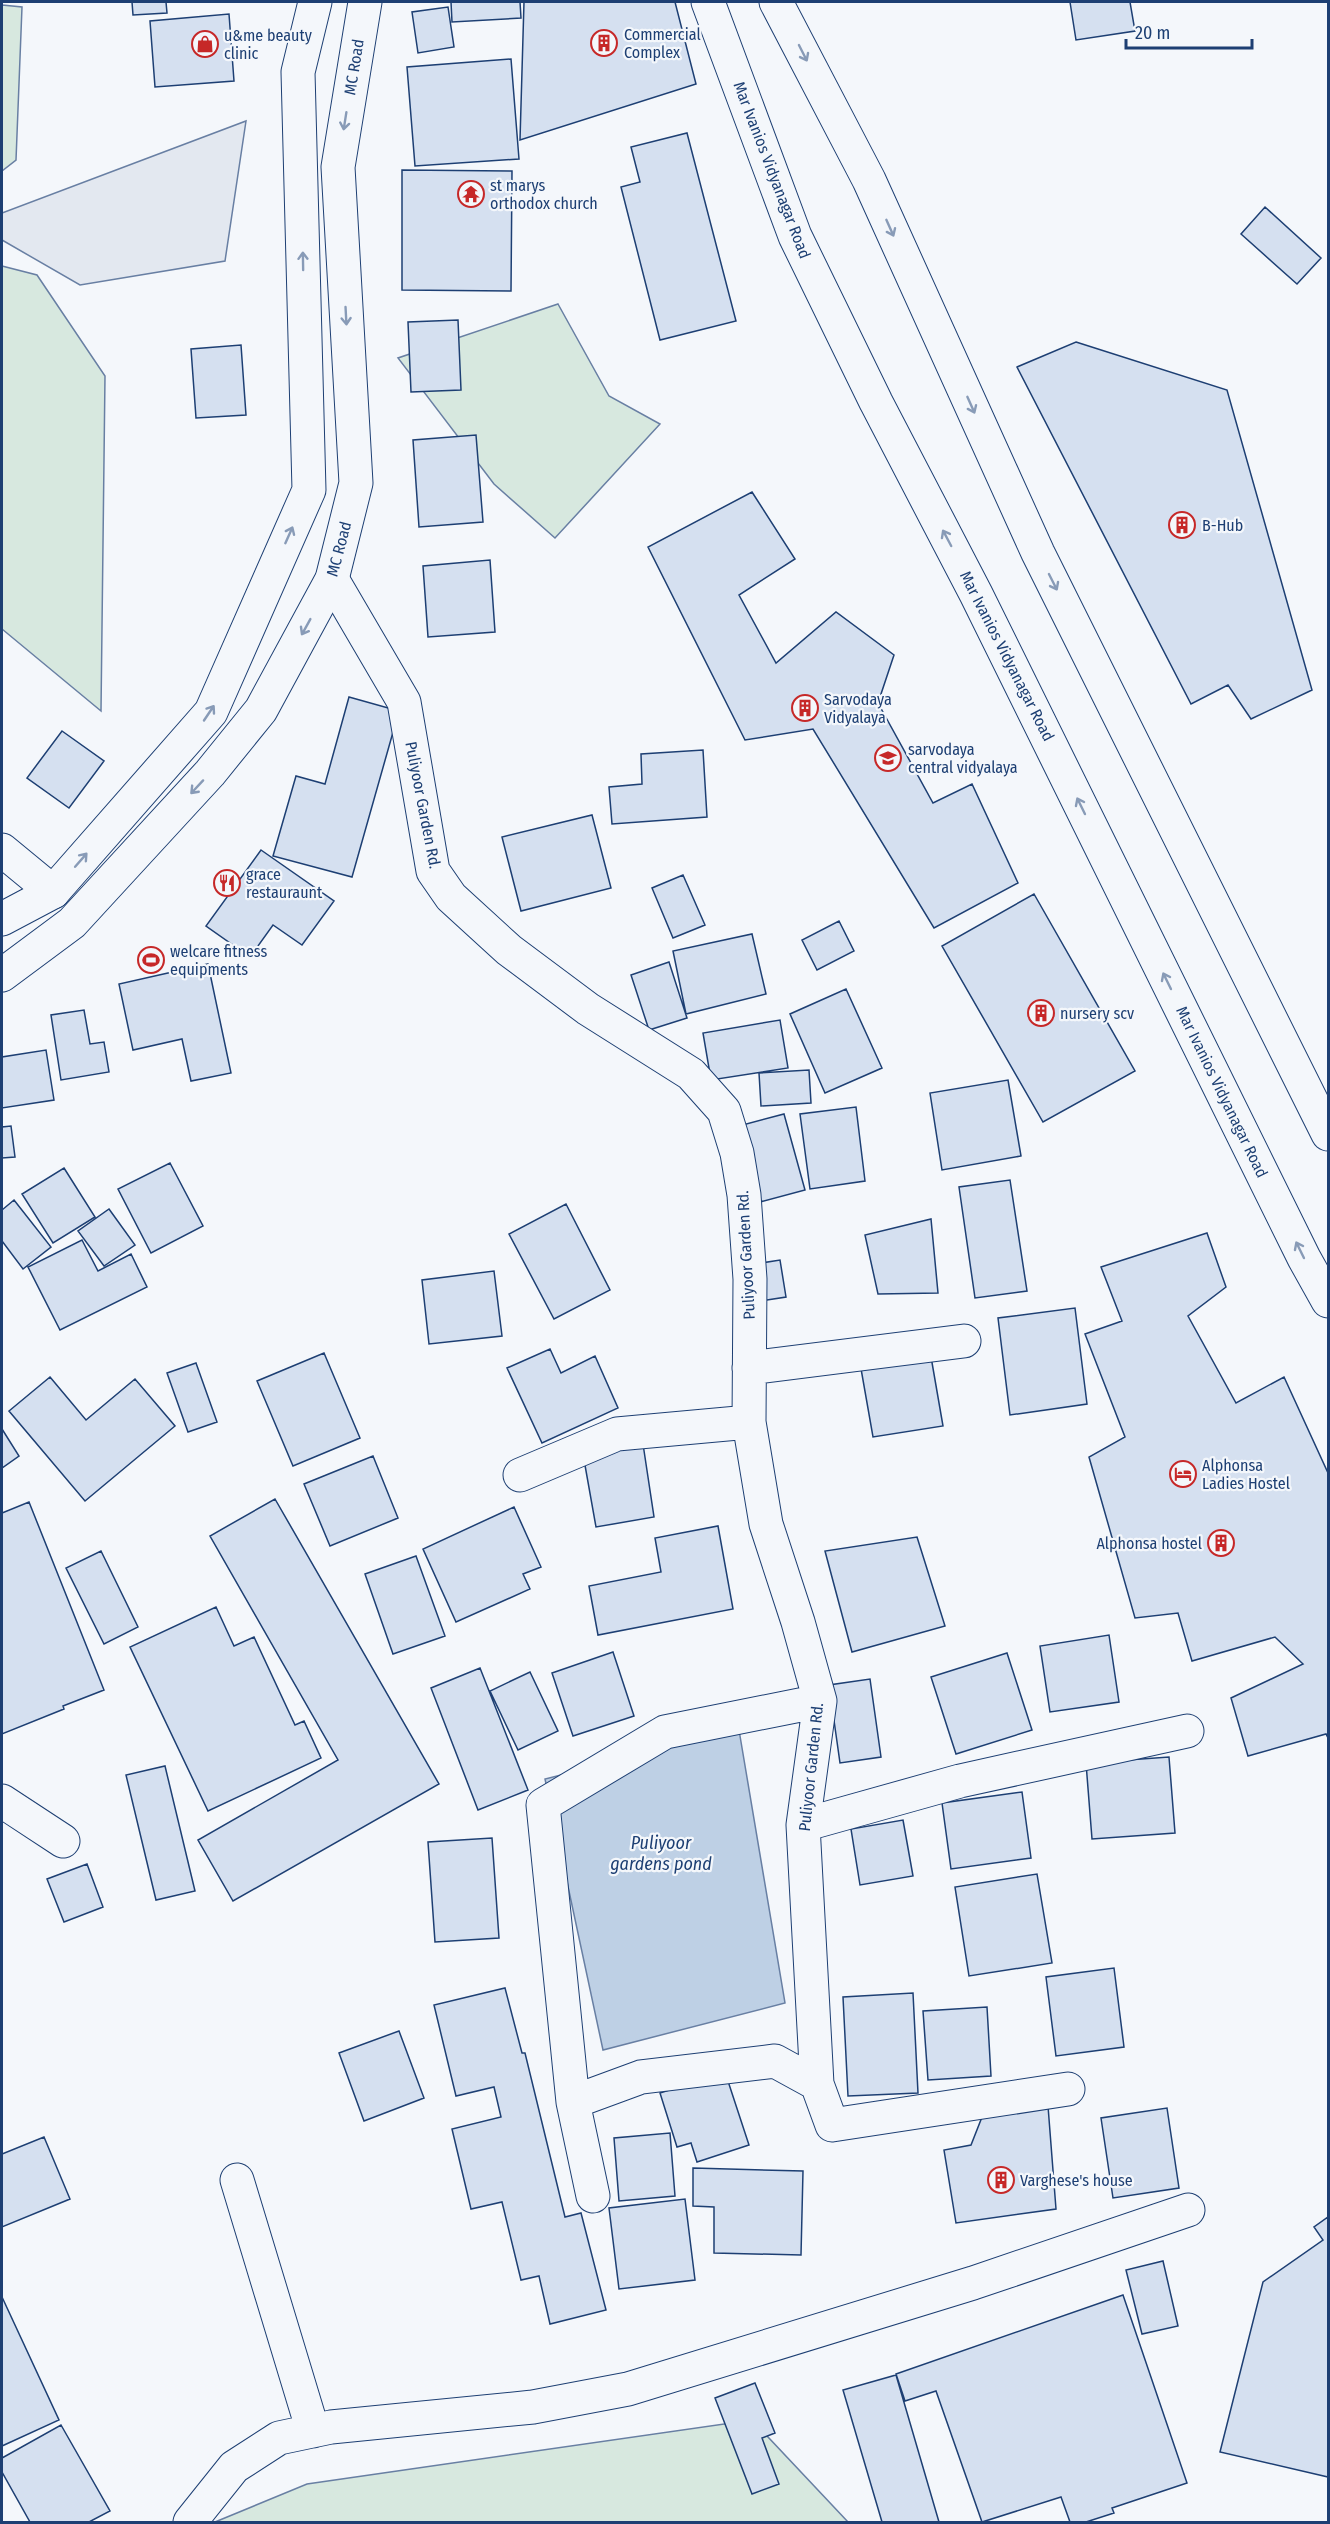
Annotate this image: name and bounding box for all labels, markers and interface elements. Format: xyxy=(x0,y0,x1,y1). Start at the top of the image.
scale bar xyxy=(1126,12,1252,50)
text: 20 m xyxy=(1135,22,1170,44)
place label: Commercial Complex xyxy=(624,25,701,62)
place label: u&me beauty clinic xyxy=(224,26,313,63)
building icon: Commercial Complex xyxy=(589,28,619,58)
shop icon: u&me beauty clinic xyxy=(190,29,220,59)
street label: MC Road xyxy=(340,38,368,96)
one-way arrow xyxy=(798,44,809,62)
street label: Mar Ivanios Vidyanagar Road xyxy=(729,79,815,261)
one-way arrow xyxy=(340,111,351,131)
place label: st marys orthodox church xyxy=(490,176,598,213)
temple icon: st marys orthodox church xyxy=(456,179,486,209)
one-way arrow xyxy=(885,218,897,236)
one-way arrow xyxy=(297,251,309,271)
one-way arrow xyxy=(341,305,352,325)
one-way arrow xyxy=(966,396,977,414)
building icon: B-Hub xyxy=(1167,510,1197,540)
place label: B-Hub xyxy=(1202,516,1243,535)
street label: MC Road xyxy=(323,519,355,579)
one-way arrow xyxy=(284,527,295,545)
one-way arrow xyxy=(941,529,952,547)
street label: Mar Ivanios Vidyanagar Road xyxy=(956,568,1058,744)
one-way arrow xyxy=(1048,573,1059,591)
one-way arrow xyxy=(300,618,312,635)
place label: Sarvodaya Vidyalaya xyxy=(824,690,892,727)
building icon: Sarvodaya Vidyalaya xyxy=(790,693,820,723)
one-way arrow xyxy=(203,705,215,721)
street label: Puliyoor Garden Rd. xyxy=(401,740,445,870)
place label: sarvodaya central vidyalaya xyxy=(908,740,1018,777)
school or university icon: sarvodaya central vidyalaya xyxy=(873,743,903,773)
one-way arrow xyxy=(190,780,204,795)
one-way arrow xyxy=(1075,798,1087,815)
one-way arrow xyxy=(74,853,88,868)
place label: grace restauraunt xyxy=(246,865,323,902)
restaurant icon: grace restauraunt xyxy=(212,868,242,898)
place label: welcare fitness equipments xyxy=(170,942,267,979)
sports icon: welcare fitness equipments xyxy=(136,945,166,975)
one-way arrow xyxy=(1161,972,1173,990)
building icon: nursery scv xyxy=(1026,998,1056,1028)
street label: Mar Ivanios Vidyanagar Road xyxy=(1172,1003,1272,1181)
place label: nursery scv xyxy=(1060,1004,1134,1023)
street label: Puliyoor Garden Rd. xyxy=(733,1190,759,1320)
one-way arrow xyxy=(1294,1241,1306,1259)
place label: Alphonsa Ladies Hostel xyxy=(1202,1456,1290,1493)
hotel icon: Alphonsa Ladies Hostel xyxy=(1168,1459,1198,1489)
building icon: Alphonsa hostel xyxy=(1206,1528,1236,1558)
place label: Alphonsa hostel xyxy=(1096,1534,1202,1553)
street label: Puliyoor Garden Rd. xyxy=(795,1702,827,1832)
water label: Puliyoor gardens pond xyxy=(610,1832,712,1875)
building icon: Varghese's house xyxy=(986,2165,1016,2195)
place label: Varghese's house xyxy=(1020,2171,1133,2190)

